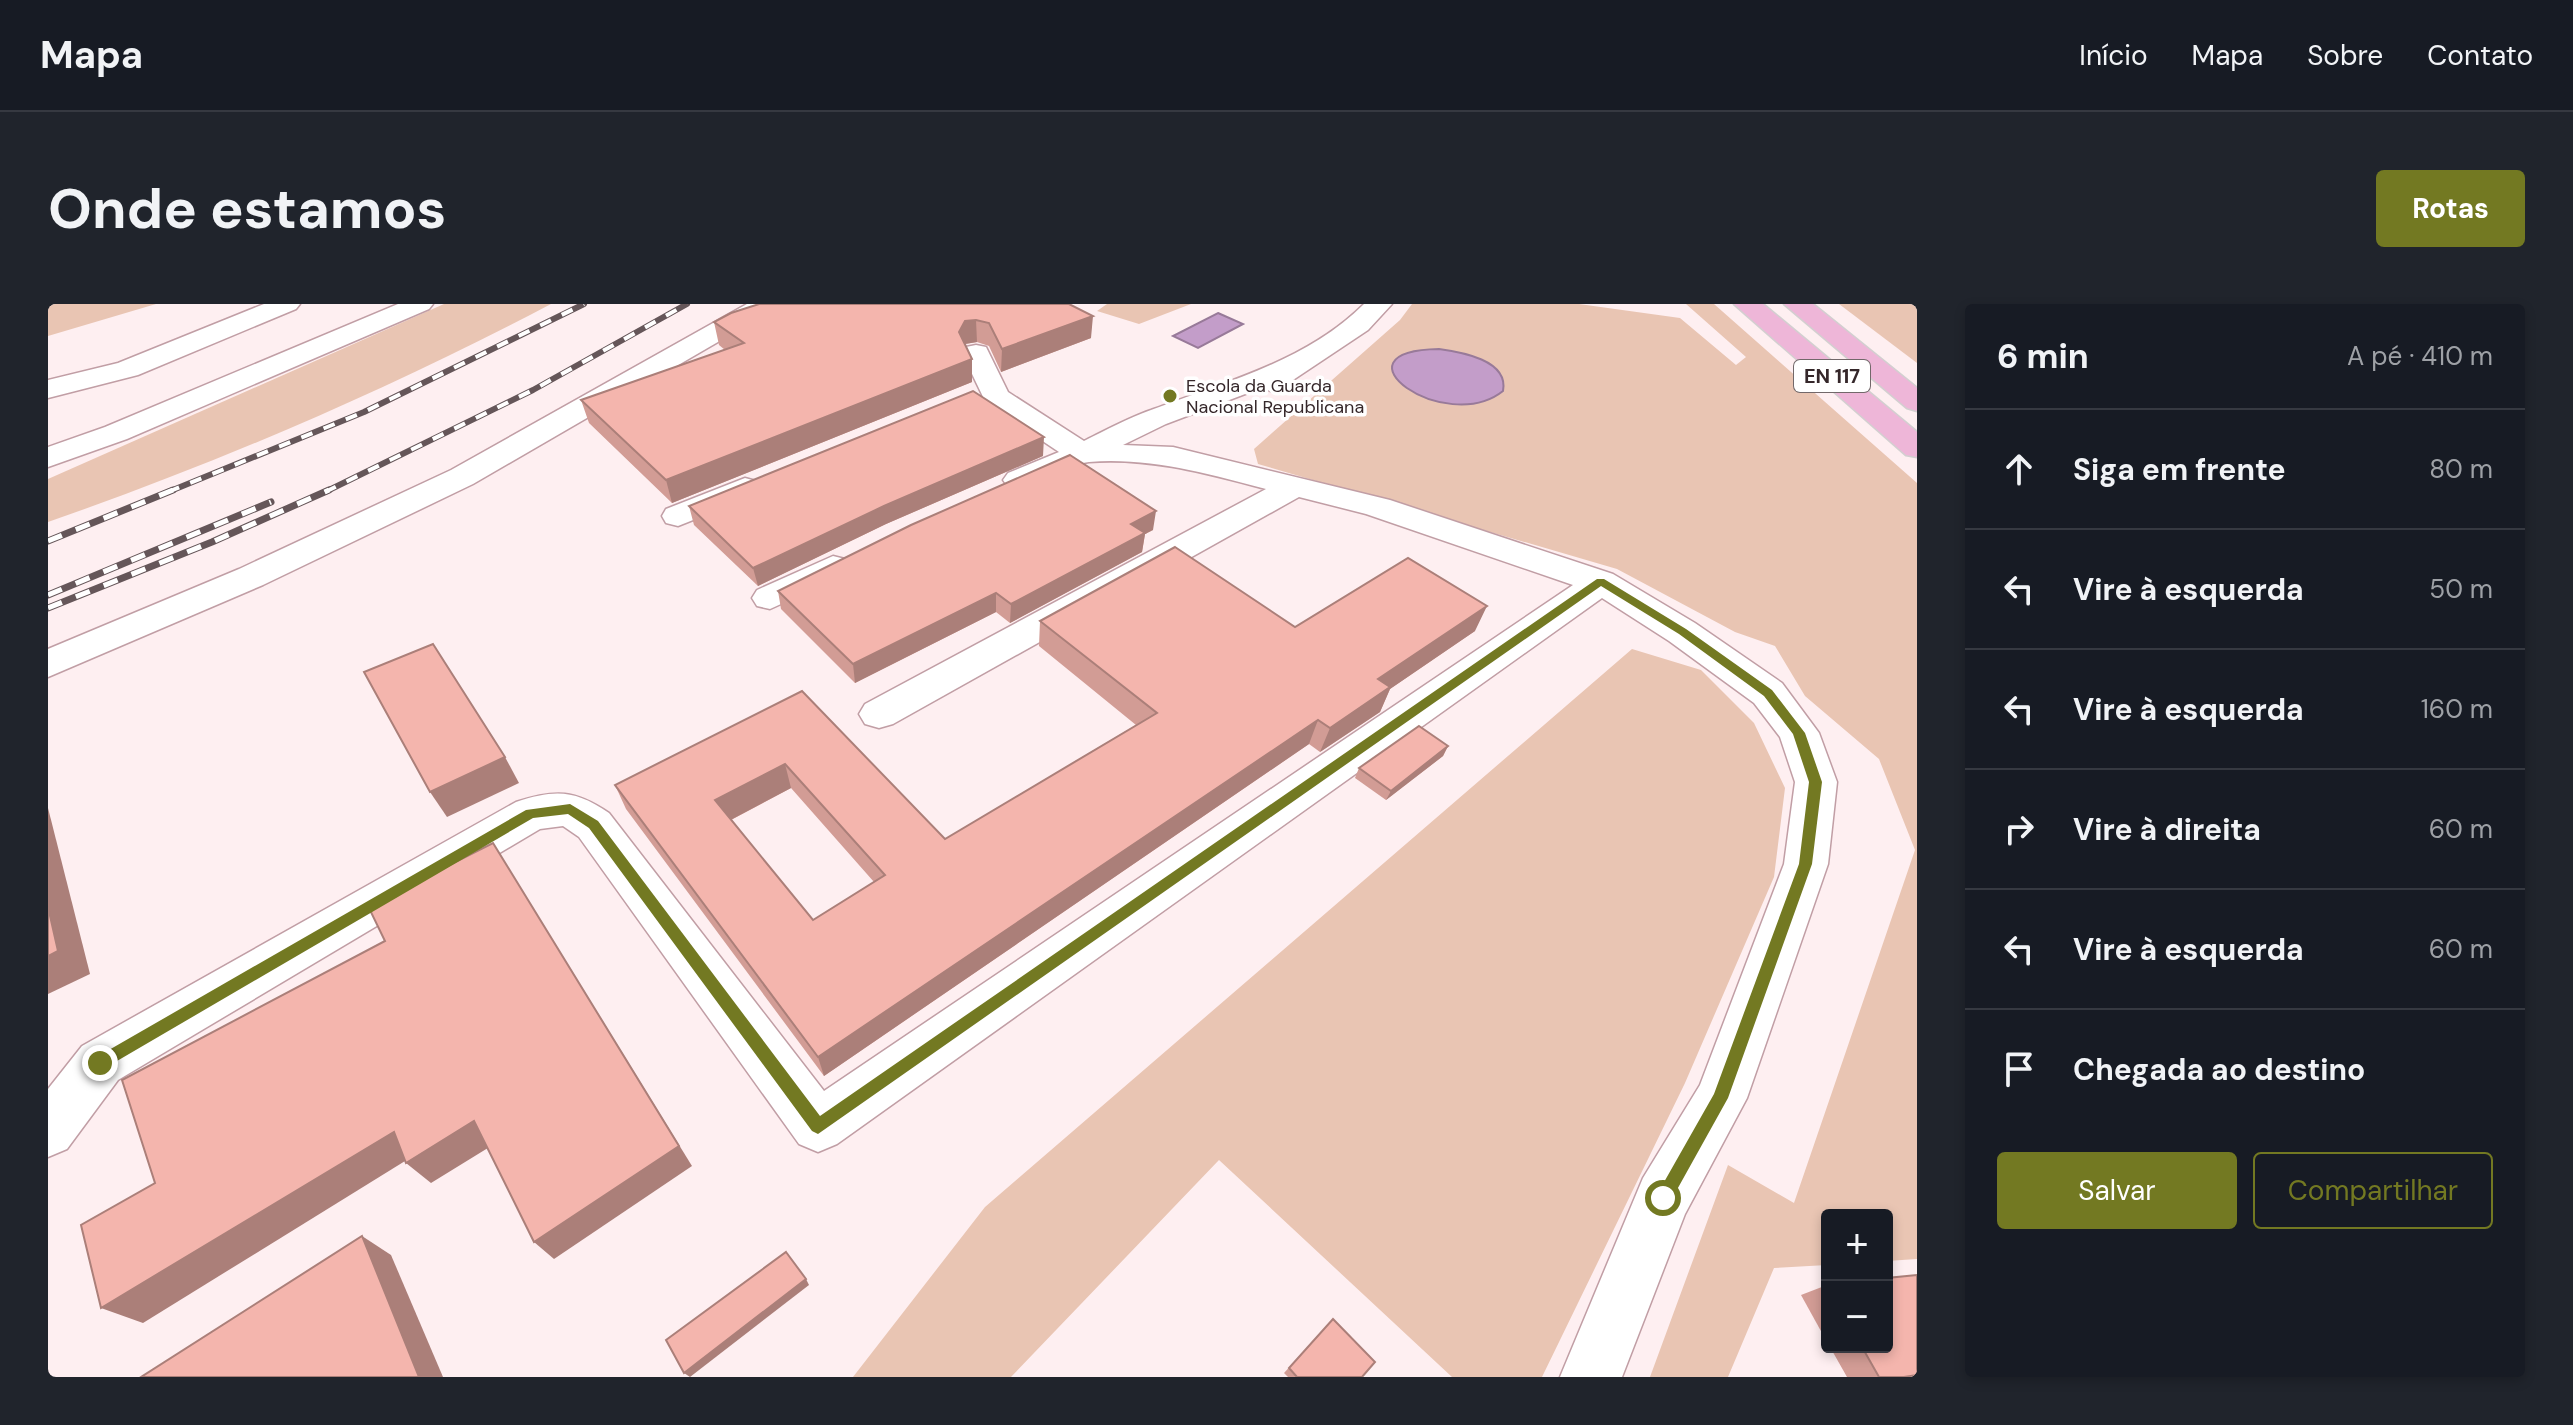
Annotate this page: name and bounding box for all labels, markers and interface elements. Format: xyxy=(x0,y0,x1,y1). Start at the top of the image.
text: Mapa xyxy=(40,30,143,80)
text: Início xyxy=(2079,37,2148,74)
text: Mapa xyxy=(2192,37,2263,74)
text: Sobre xyxy=(2307,37,2383,74)
text: Contato xyxy=(2427,37,2533,74)
button: Rotas xyxy=(2376,170,2525,247)
text: Onde estamos xyxy=(48,172,446,245)
text: 6 min xyxy=(1997,334,2089,379)
text: A pé · 410 m xyxy=(2347,339,2493,373)
road number: EN 117 xyxy=(1794,360,1870,392)
place label: Escola da Guarda Nacional Republicana xyxy=(1186,374,1364,419)
marker: Escola da Guarda Nacional Republicana xyxy=(1161,387,1179,405)
icon: ahead xyxy=(1997,447,2041,491)
text: Siga em frente xyxy=(2073,450,2286,489)
text: 80 m xyxy=(2429,452,2493,486)
icon: left xyxy=(1997,567,2041,611)
text: Vire à esquerda xyxy=(2073,570,2304,609)
text: 50 m xyxy=(2429,572,2493,606)
icon: left xyxy=(1997,687,2041,731)
text: Vire à esquerda xyxy=(2073,690,2304,729)
text: 160 m xyxy=(2421,692,2493,726)
icon: right xyxy=(1997,807,2041,851)
text: Vire à direita xyxy=(2073,810,2261,849)
text: 60 m xyxy=(2429,812,2493,846)
icon: left xyxy=(1997,927,2041,971)
text: Vire à esquerda xyxy=(2073,930,2304,969)
text: 60 m xyxy=(2429,932,2493,966)
route end xyxy=(82,1045,118,1081)
icon: arrive xyxy=(1997,1047,2041,1091)
text: Chegada ao destino xyxy=(2073,1050,2365,1089)
button: Salvar xyxy=(1997,1152,2237,1229)
button: Compartilhar xyxy=(2253,1152,2493,1229)
route start xyxy=(1645,1180,1681,1216)
map controls xyxy=(1821,1209,1893,1353)
button: + xyxy=(1821,1209,1893,1281)
button: − xyxy=(1821,1281,1893,1353)

